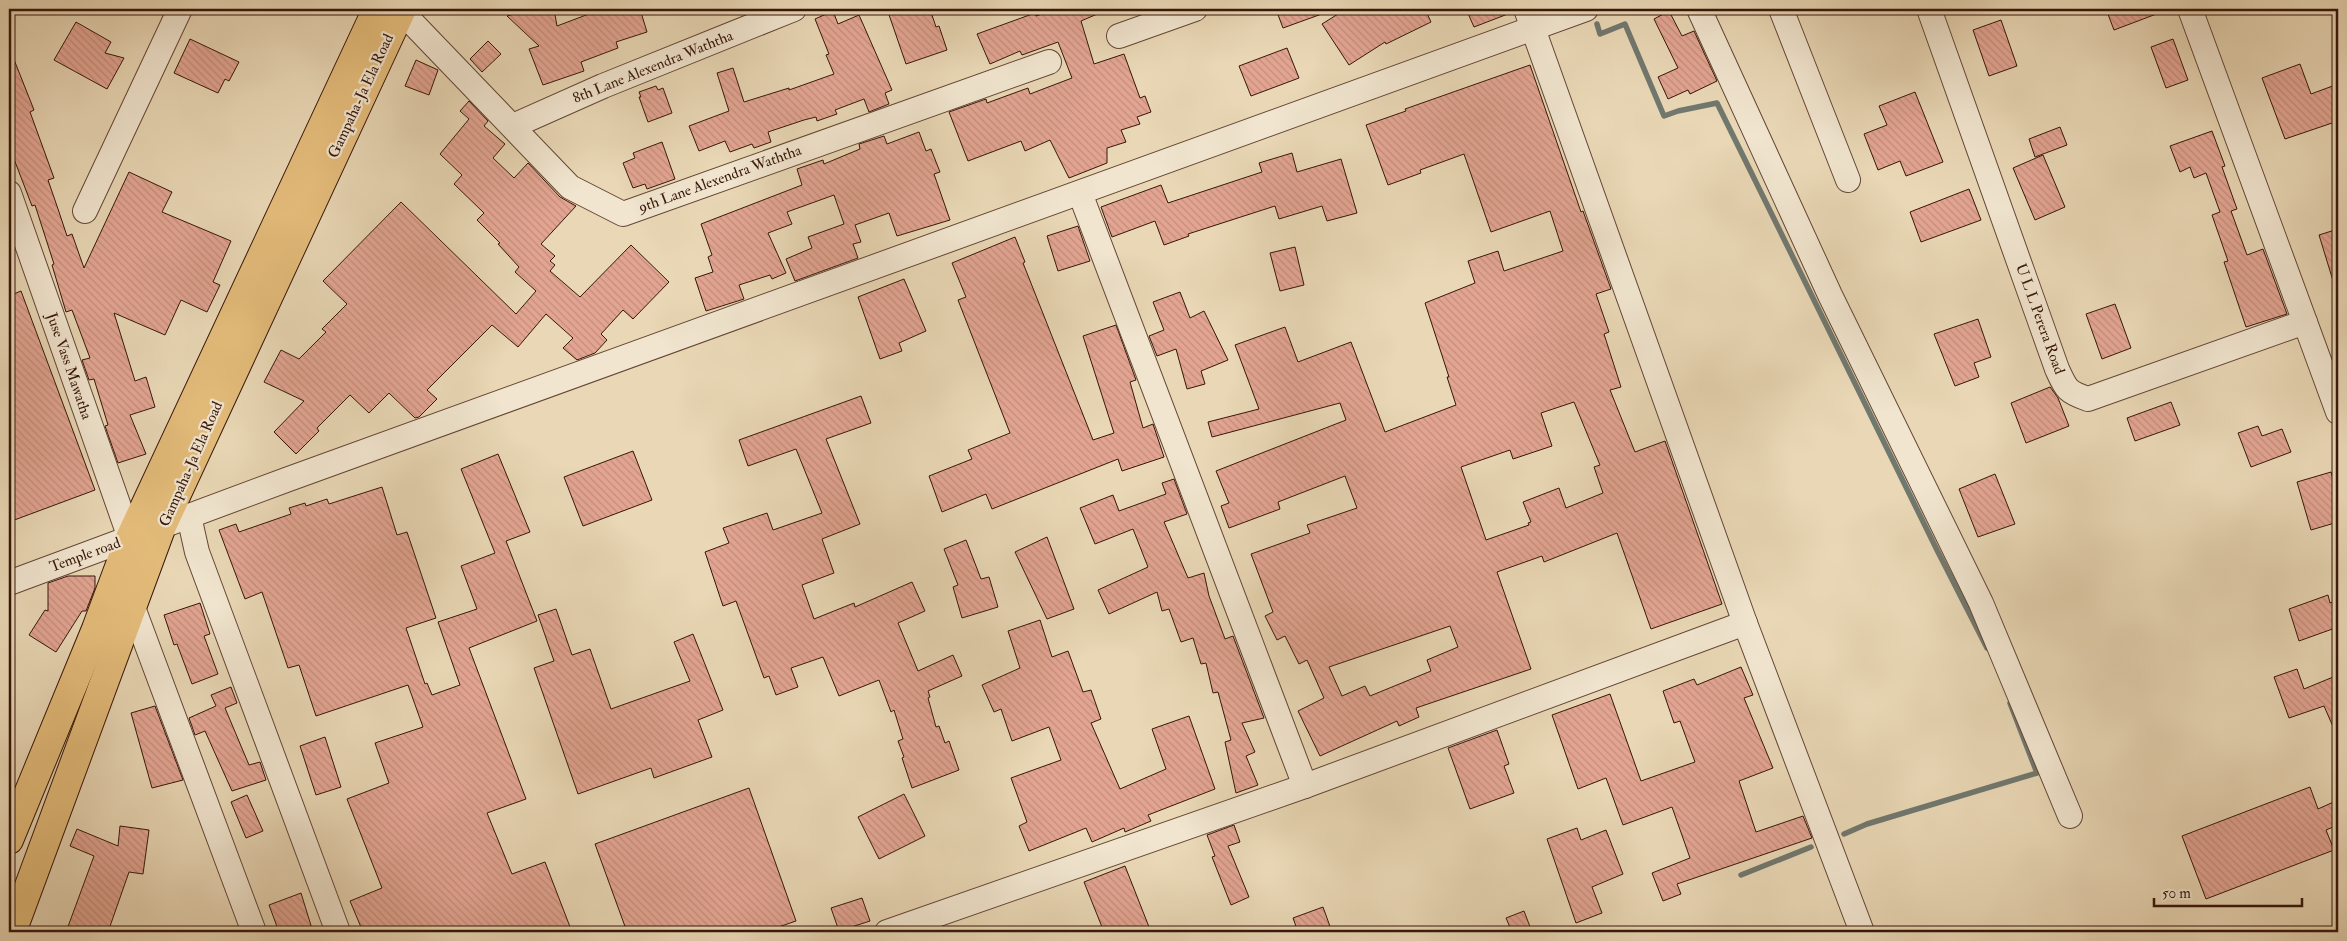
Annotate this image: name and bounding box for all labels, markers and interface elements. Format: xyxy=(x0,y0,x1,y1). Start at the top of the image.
street label: 8th Lane Alexendra Waththa xyxy=(570,26,737,108)
street label: Gampaha-Ja Ela Road xyxy=(324,30,399,162)
street label: 9th Lane Alexendra Waththa xyxy=(635,140,805,218)
street label: U L L Perera Road xyxy=(2011,261,2069,378)
street label: Juse Vass Mawatha xyxy=(41,309,96,423)
street label: Gampaha-Ja Ela Road xyxy=(155,398,228,530)
street label: Temple road xyxy=(47,533,124,578)
scale bar xyxy=(2154,876,2302,908)
text: 50 m xyxy=(2162,884,2191,903)

